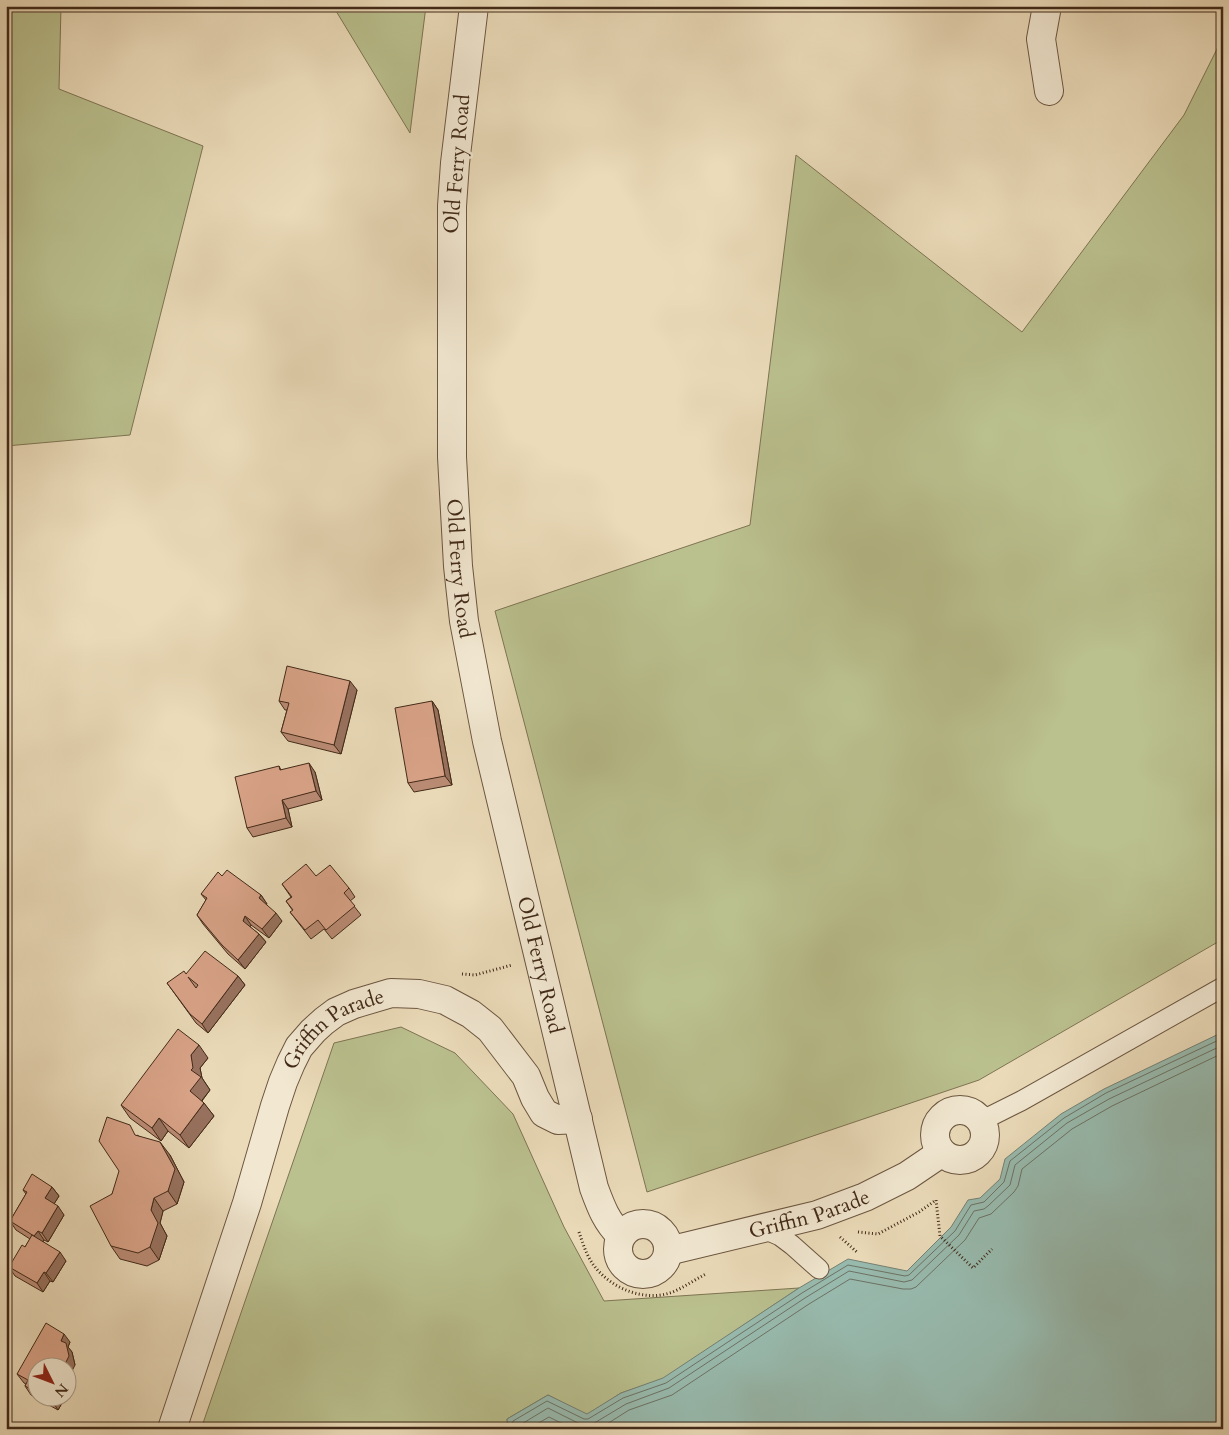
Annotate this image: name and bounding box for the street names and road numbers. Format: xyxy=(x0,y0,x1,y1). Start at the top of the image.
street label: Old Ferry Road xyxy=(436,93,478,235)
street label: Old Ferry Road xyxy=(440,498,482,641)
street label: Old Ferry Road xyxy=(510,893,571,1036)
street label: Griffin Parade xyxy=(276,981,388,1074)
street label: Griffin Parade xyxy=(746,1182,874,1245)

